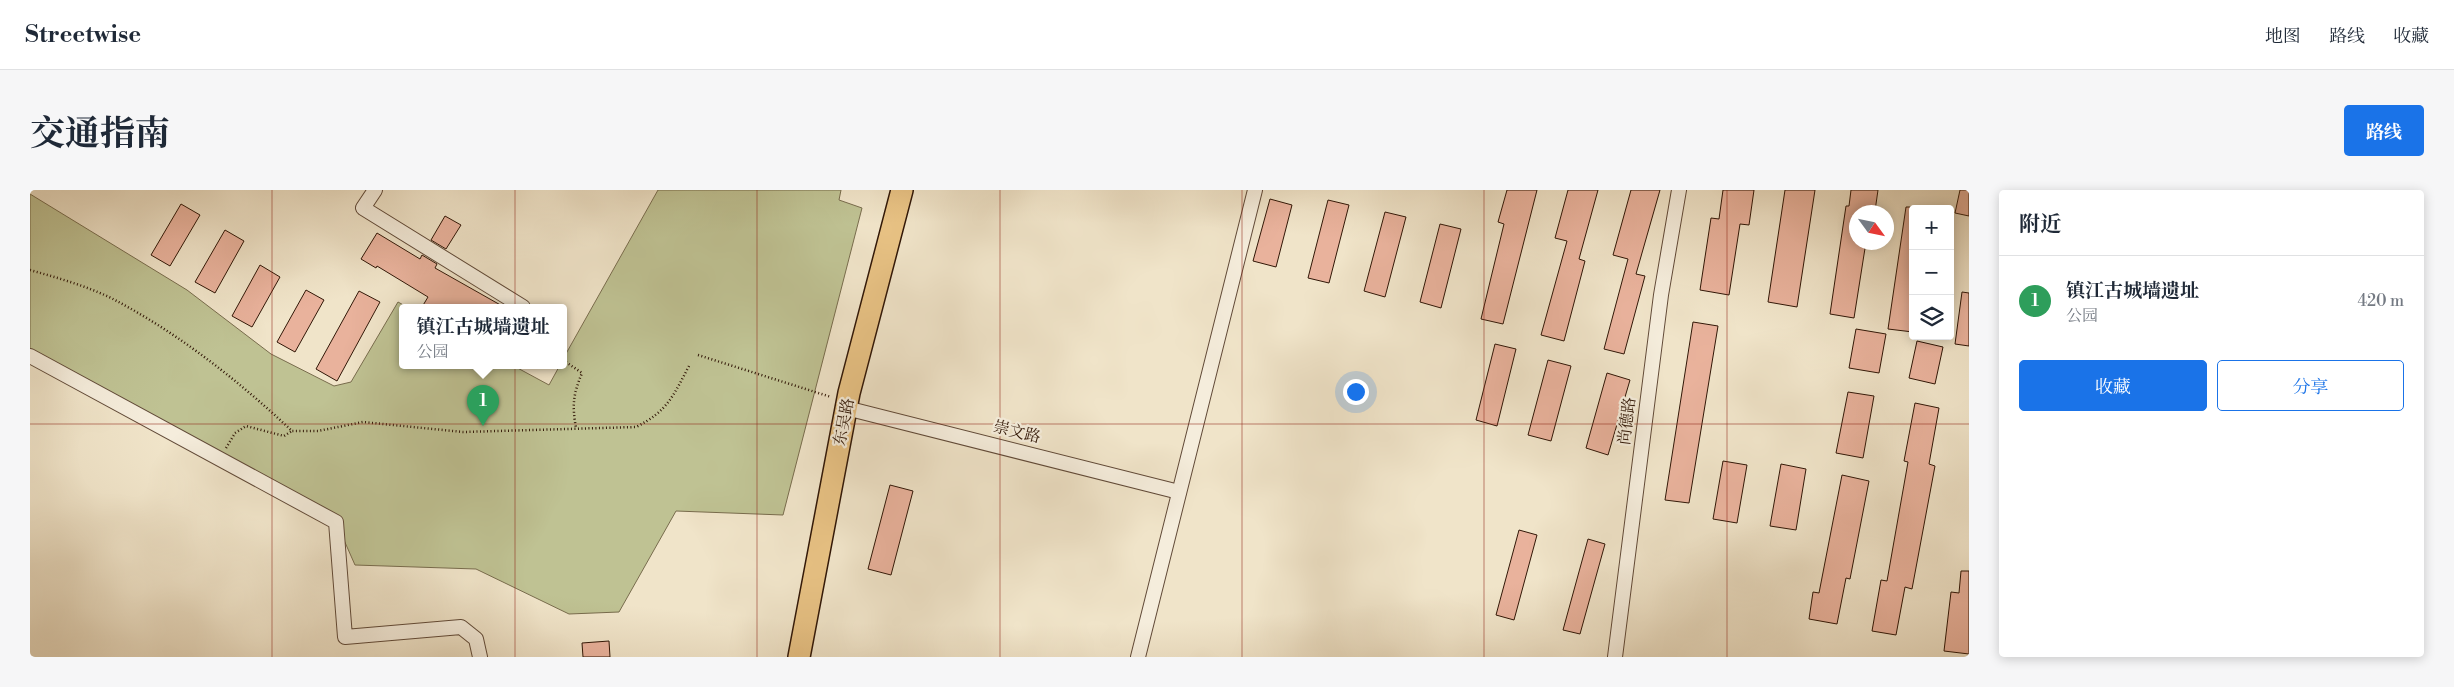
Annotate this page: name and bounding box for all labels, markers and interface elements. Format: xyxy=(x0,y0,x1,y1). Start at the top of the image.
text: Streetwise xyxy=(25,20,141,50)
text: 地图 xyxy=(2265,25,2301,48)
text: 路线 xyxy=(2329,25,2365,48)
text: 收藏 xyxy=(2393,25,2429,48)
button: 路线 xyxy=(2344,105,2424,156)
text: 交通指南 xyxy=(30,113,170,156)
north arrow xyxy=(1849,205,1894,250)
map controls xyxy=(1909,205,1954,340)
button: + xyxy=(1909,205,1954,250)
text: 附近 xyxy=(2019,212,2061,238)
button: − xyxy=(1909,250,1954,295)
text: 镇江古城墙遗址 xyxy=(2066,279,2199,303)
text: 1 xyxy=(2031,291,2039,311)
text: 420 m xyxy=(2357,291,2404,311)
button: layers xyxy=(1909,295,1954,340)
popup xyxy=(399,304,567,369)
text: 公园 xyxy=(2066,306,2098,326)
text: 镇江古城墙遗址 xyxy=(416,315,550,339)
text: 公园 xyxy=(416,342,449,362)
button: 收藏 xyxy=(2019,360,2207,411)
button: 分享 xyxy=(2217,360,2404,411)
your location xyxy=(1343,379,1369,405)
pin: 1 xyxy=(467,385,499,426)
street label: 尚德路 xyxy=(1614,396,1640,446)
street label: 东吴路 xyxy=(830,397,858,447)
street label: 崇文路 xyxy=(991,416,1043,448)

